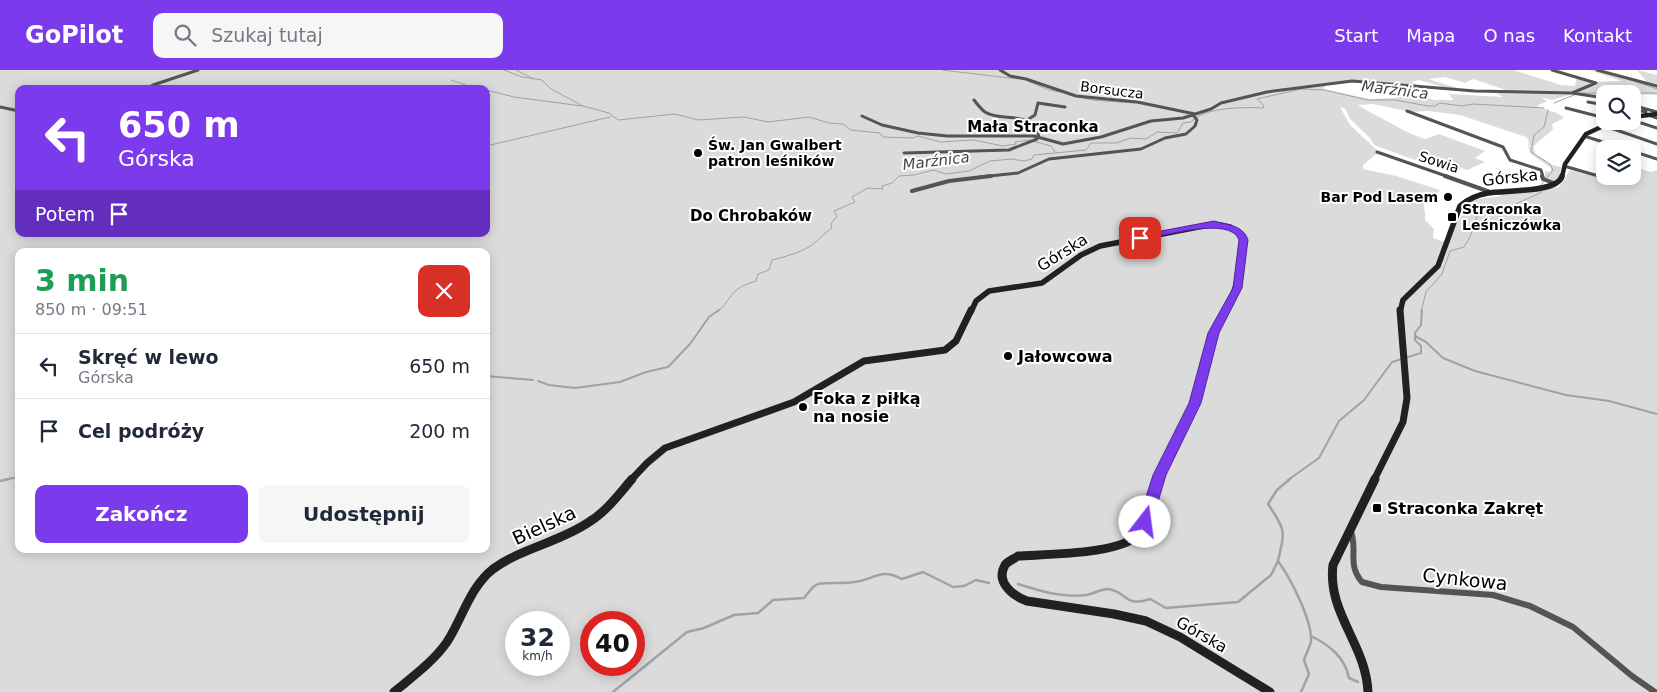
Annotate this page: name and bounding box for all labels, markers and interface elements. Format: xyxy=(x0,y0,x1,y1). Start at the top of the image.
search box xyxy=(153,13,503,58)
text: GoPilot xyxy=(25,21,123,49)
icon: search xyxy=(171,21,199,49)
text: Szukaj tutaj xyxy=(211,24,323,46)
text: Start xyxy=(1334,25,1378,46)
text: Mapa xyxy=(1406,25,1455,46)
text: O nas xyxy=(1483,25,1535,46)
text: Kontakt xyxy=(1563,25,1632,46)
water label: Marźnica xyxy=(1361,77,1429,103)
street label: Borsucza xyxy=(1079,78,1145,102)
map controls xyxy=(1596,85,1641,185)
button: search xyxy=(1596,85,1641,130)
icon: left xyxy=(35,105,100,170)
text: 650 m xyxy=(118,105,240,145)
district label: Mała Straconka xyxy=(967,118,1099,136)
place label: Św. Jan Gwalbert patron leśników xyxy=(708,136,842,169)
button: layers xyxy=(1596,140,1641,185)
text: Górska xyxy=(118,146,195,171)
marker: Św. Jan Gwalbert patron leśników xyxy=(692,147,704,159)
water label: Marźnica xyxy=(902,148,970,174)
street label: Sowia xyxy=(1417,148,1461,176)
street label: Górska xyxy=(1481,165,1539,190)
place label: Bar Pod Lasem xyxy=(1321,189,1438,205)
marker: Bar Pod Lasem xyxy=(1442,191,1454,203)
icon: arrive xyxy=(105,200,133,228)
place label: Straconka Leśniczówka xyxy=(1462,201,1561,233)
text: Potem xyxy=(35,203,95,225)
district label: Do Chrobaków xyxy=(690,207,812,225)
marker: Straconka Leśniczówka xyxy=(1446,211,1458,223)
pin xyxy=(1119,217,1161,259)
icon: arrive xyxy=(1126,224,1154,252)
street label: Górska xyxy=(1034,230,1091,275)
text: 3 min xyxy=(35,263,129,298)
button: close xyxy=(418,265,470,317)
text: 850 m · 09:51 xyxy=(35,300,148,319)
text: Skręć w lewo xyxy=(78,346,219,368)
place label: Jałowcowa xyxy=(1017,347,1113,366)
marker: Jałowcowa xyxy=(1002,350,1014,362)
icon: left xyxy=(35,352,63,380)
text: 650 m xyxy=(409,355,470,377)
text: Górska xyxy=(78,368,134,387)
place label: Foka z piłką na nosie xyxy=(813,389,920,426)
marker: Foka z piłką na nosie xyxy=(797,401,809,413)
icon: arrive xyxy=(35,417,63,445)
text: Cel podróży xyxy=(78,420,204,442)
text: 200 m xyxy=(409,420,470,442)
button: Zakończ xyxy=(35,485,248,543)
button: Udostępnij xyxy=(258,485,470,543)
position arrow xyxy=(1118,495,1170,547)
place label: Straconka Zakręt xyxy=(1387,499,1544,518)
street label: Bielska xyxy=(509,501,579,549)
marker: Straconka Zakręt xyxy=(1371,502,1383,514)
street label: Cynkowa xyxy=(1421,564,1509,594)
speed limit sign: 40 xyxy=(580,611,645,676)
street label: Górska xyxy=(1173,612,1231,657)
text: 32 xyxy=(520,623,555,652)
text: km/h xyxy=(522,649,553,663)

